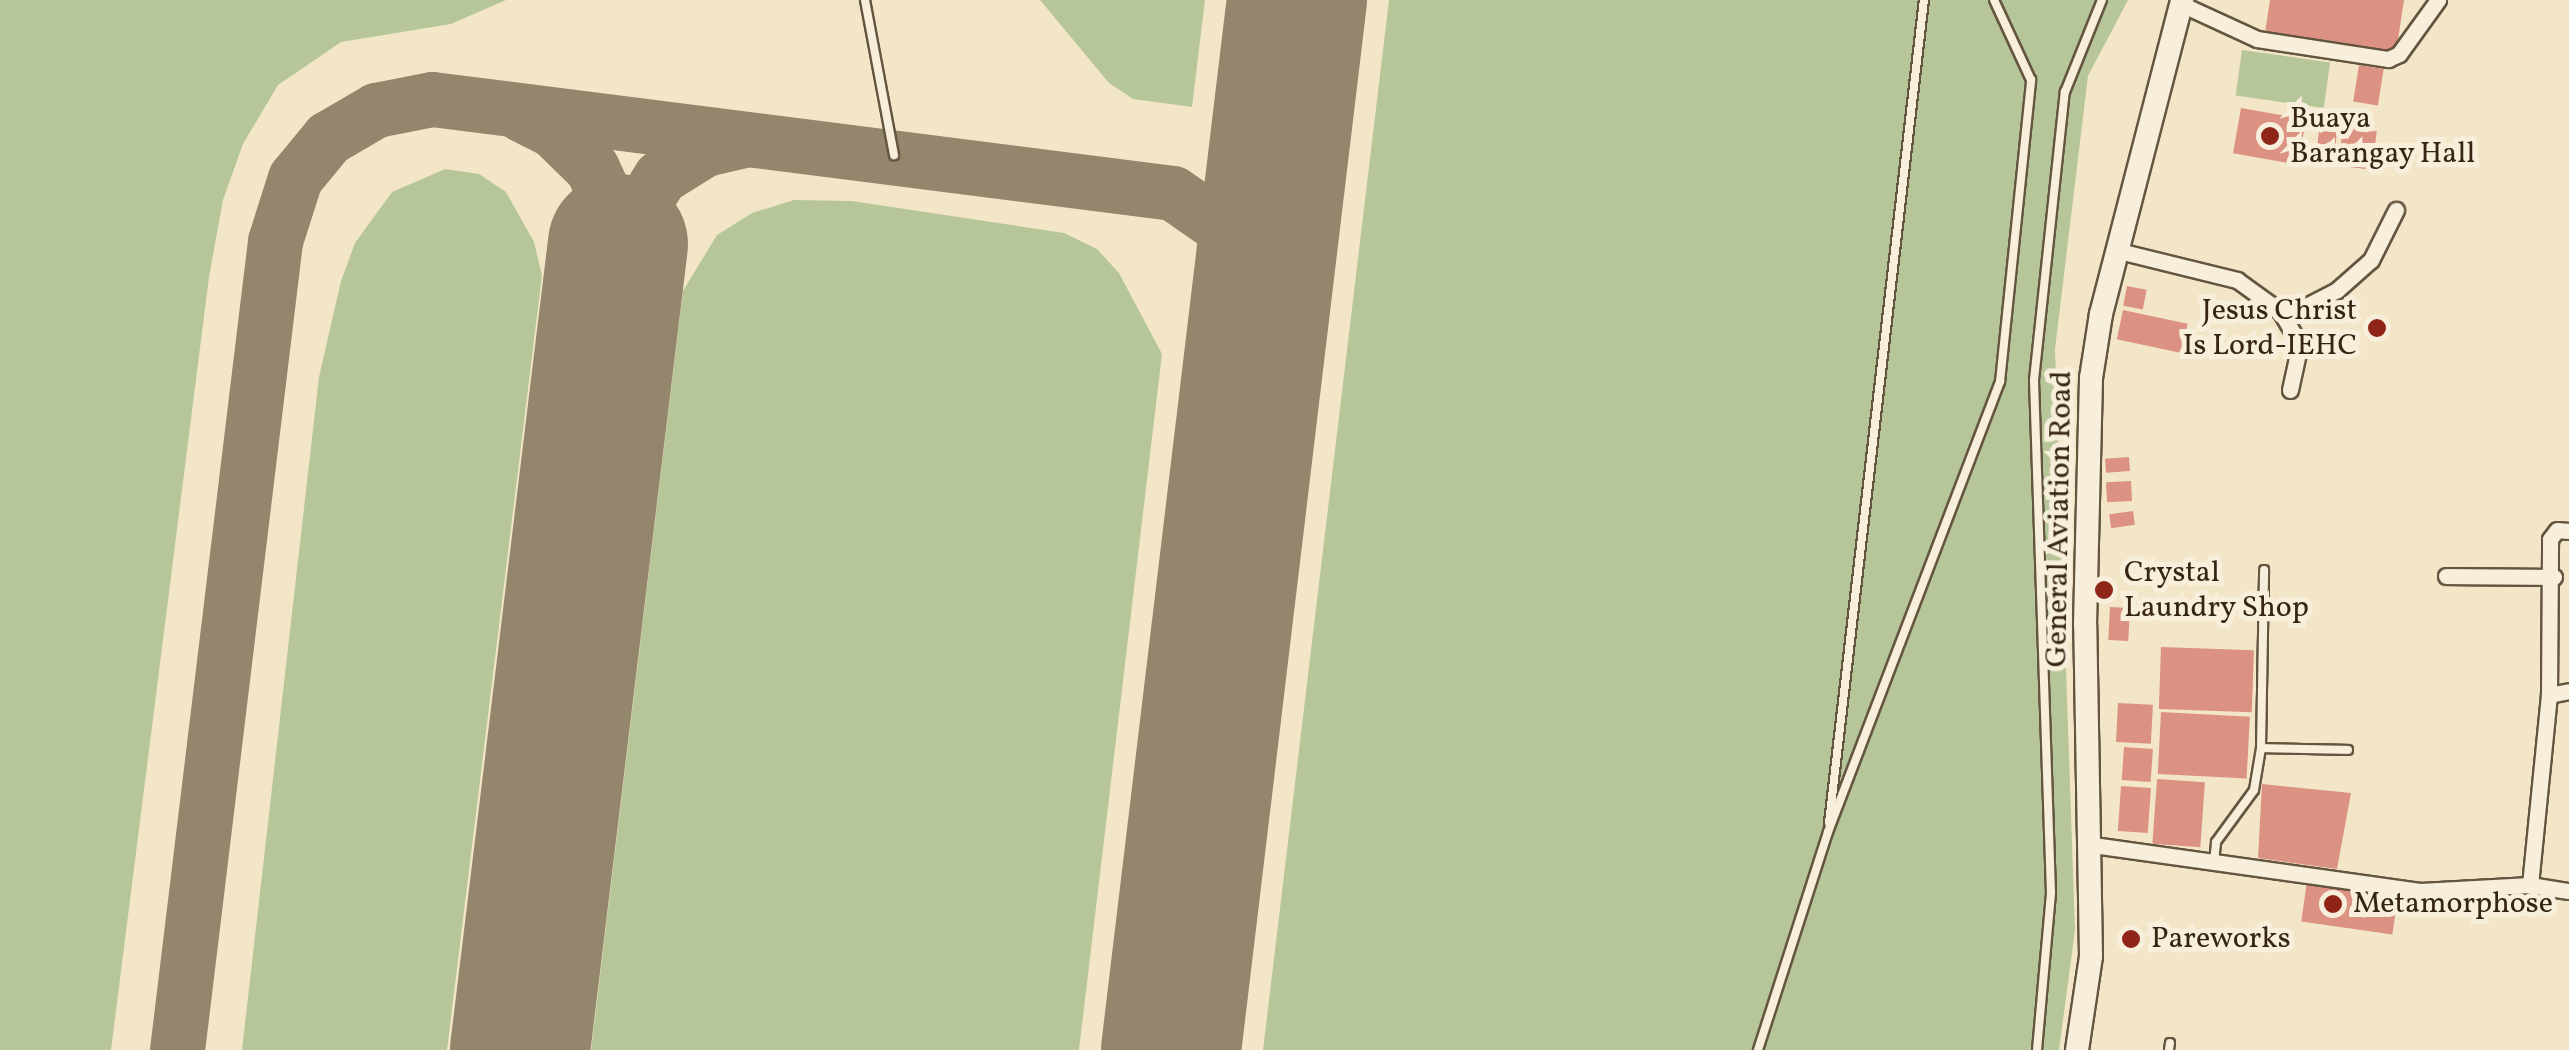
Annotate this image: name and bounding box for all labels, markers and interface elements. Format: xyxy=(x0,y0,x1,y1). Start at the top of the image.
place label: Buaya Barangay Hall xyxy=(2290,101,2476,172)
marker: Buaya Barangay Hall xyxy=(2259,125,2281,147)
place label: Jesus Christ Is Lord-IEHC xyxy=(2183,293,2357,364)
marker: Jesus Christ Is Lord-IEHC xyxy=(2366,317,2388,339)
street label: General Aviation Road xyxy=(2039,370,2081,668)
place label: Crystal Laundry Shop xyxy=(2124,555,2310,626)
marker: Crystal Laundry Shop xyxy=(2093,579,2115,601)
place label: Metamorphose xyxy=(2353,886,2553,922)
marker: Metamorphose xyxy=(2322,893,2344,915)
place label: Pareworks xyxy=(2151,921,2290,957)
marker: Pareworks xyxy=(2120,928,2142,950)

